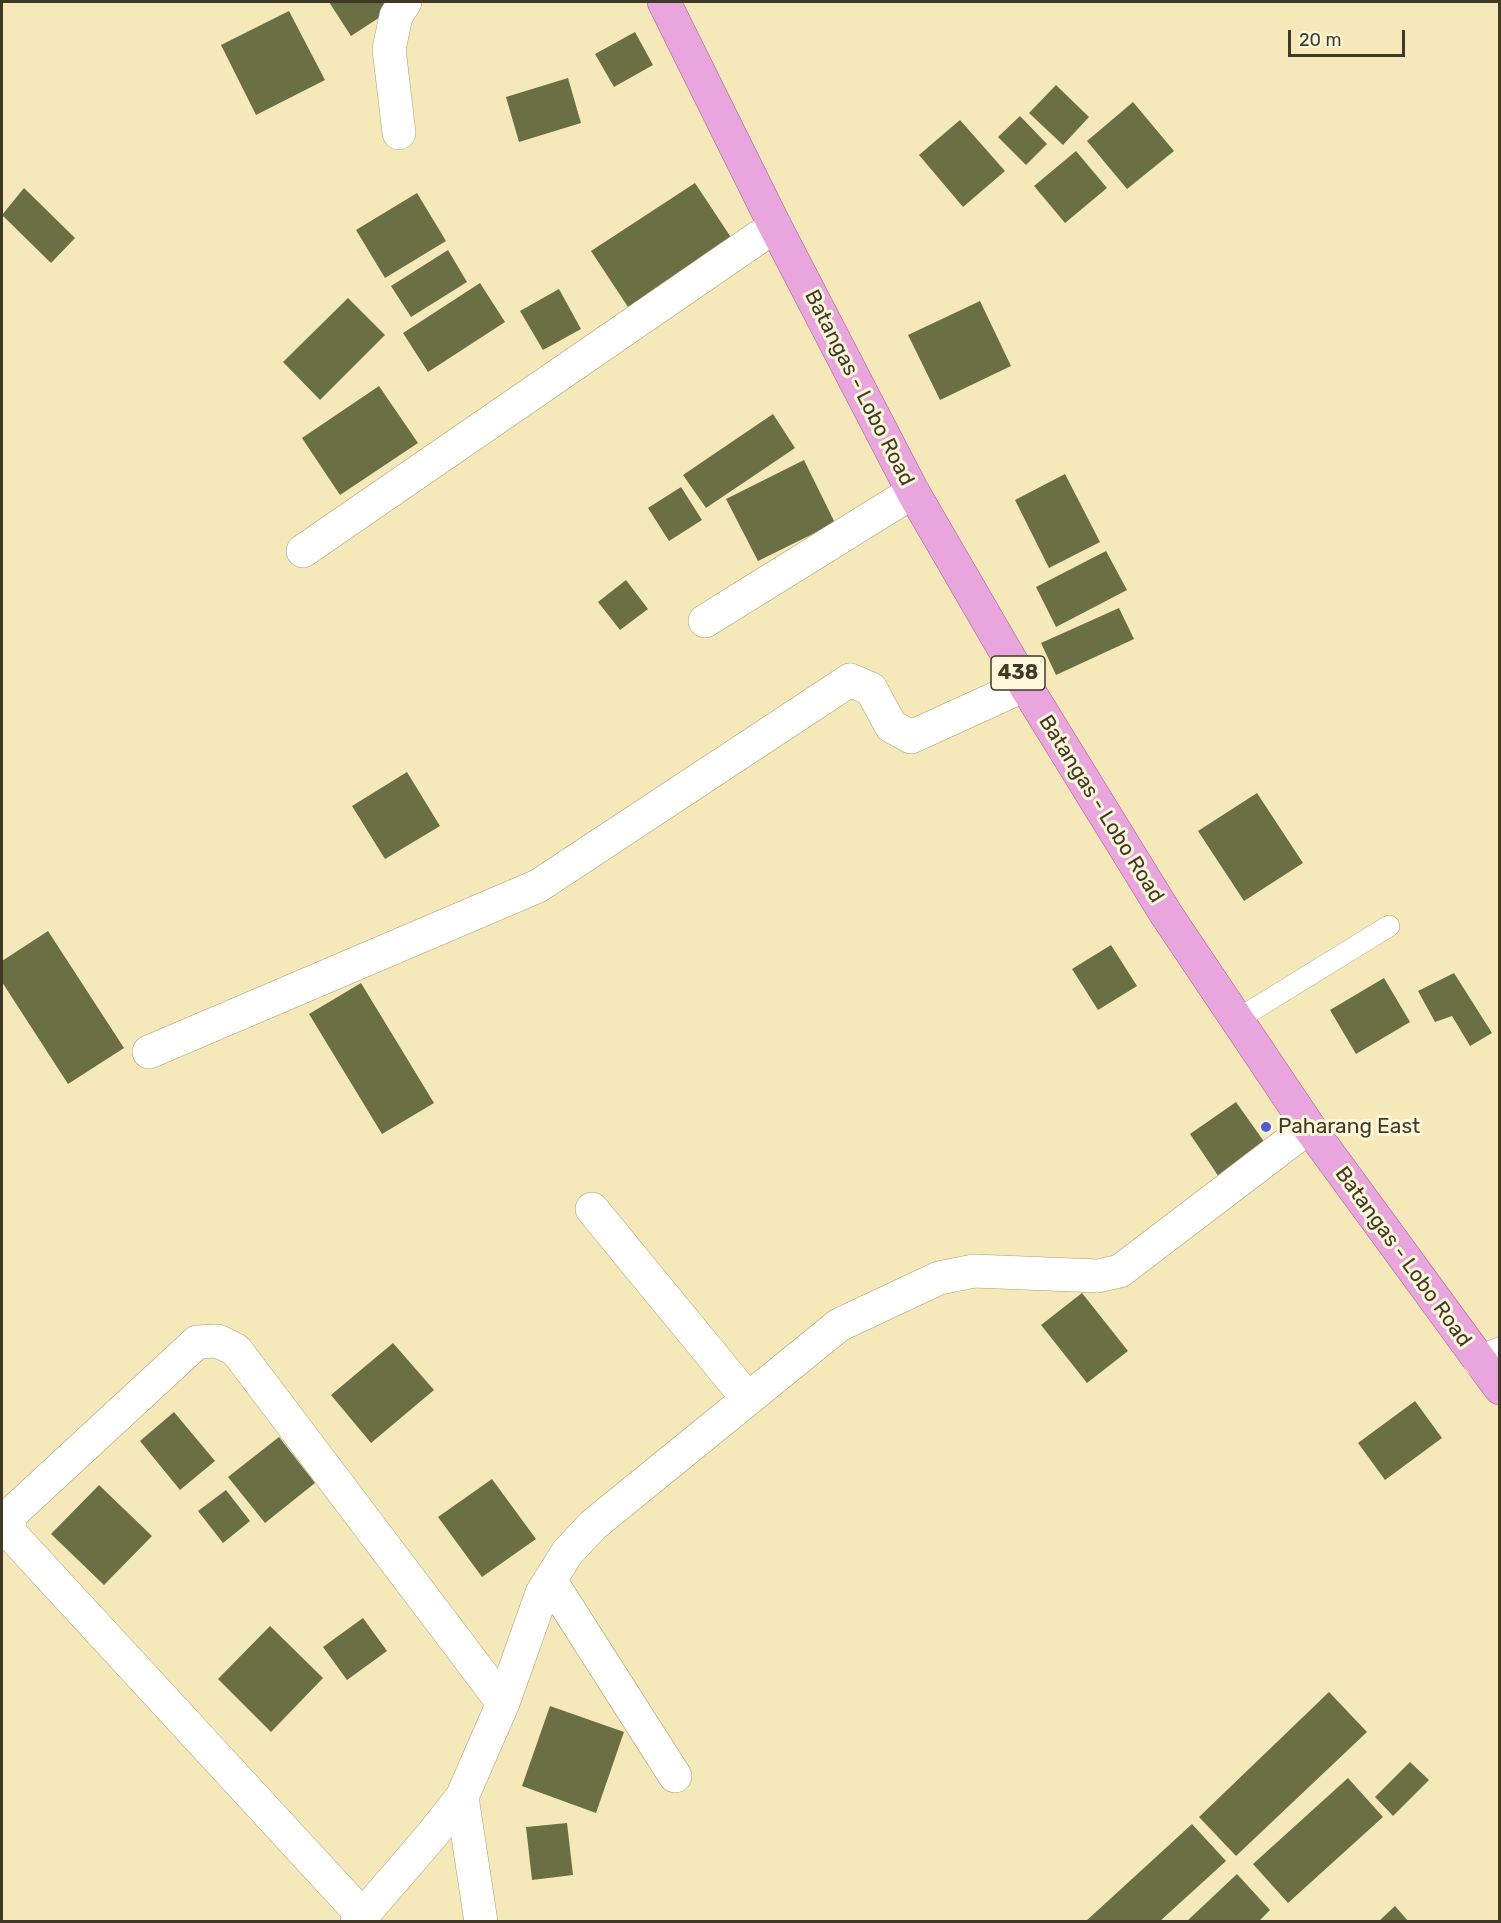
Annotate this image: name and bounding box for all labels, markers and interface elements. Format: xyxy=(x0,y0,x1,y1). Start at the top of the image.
scale bar xyxy=(1291,18,1408,56)
text: 20 m xyxy=(1299,29,1341,51)
street label: Batangas - Lobo Road xyxy=(799,286,919,490)
road number: 438 xyxy=(991,656,1045,690)
street label: Batangas - Lobo Road xyxy=(1033,711,1169,907)
place label: Paharang East xyxy=(1278,1114,1420,1140)
marker: Paharang East xyxy=(1259,1120,1273,1134)
street label: Batangas - Lobo Road xyxy=(1329,1162,1477,1352)

